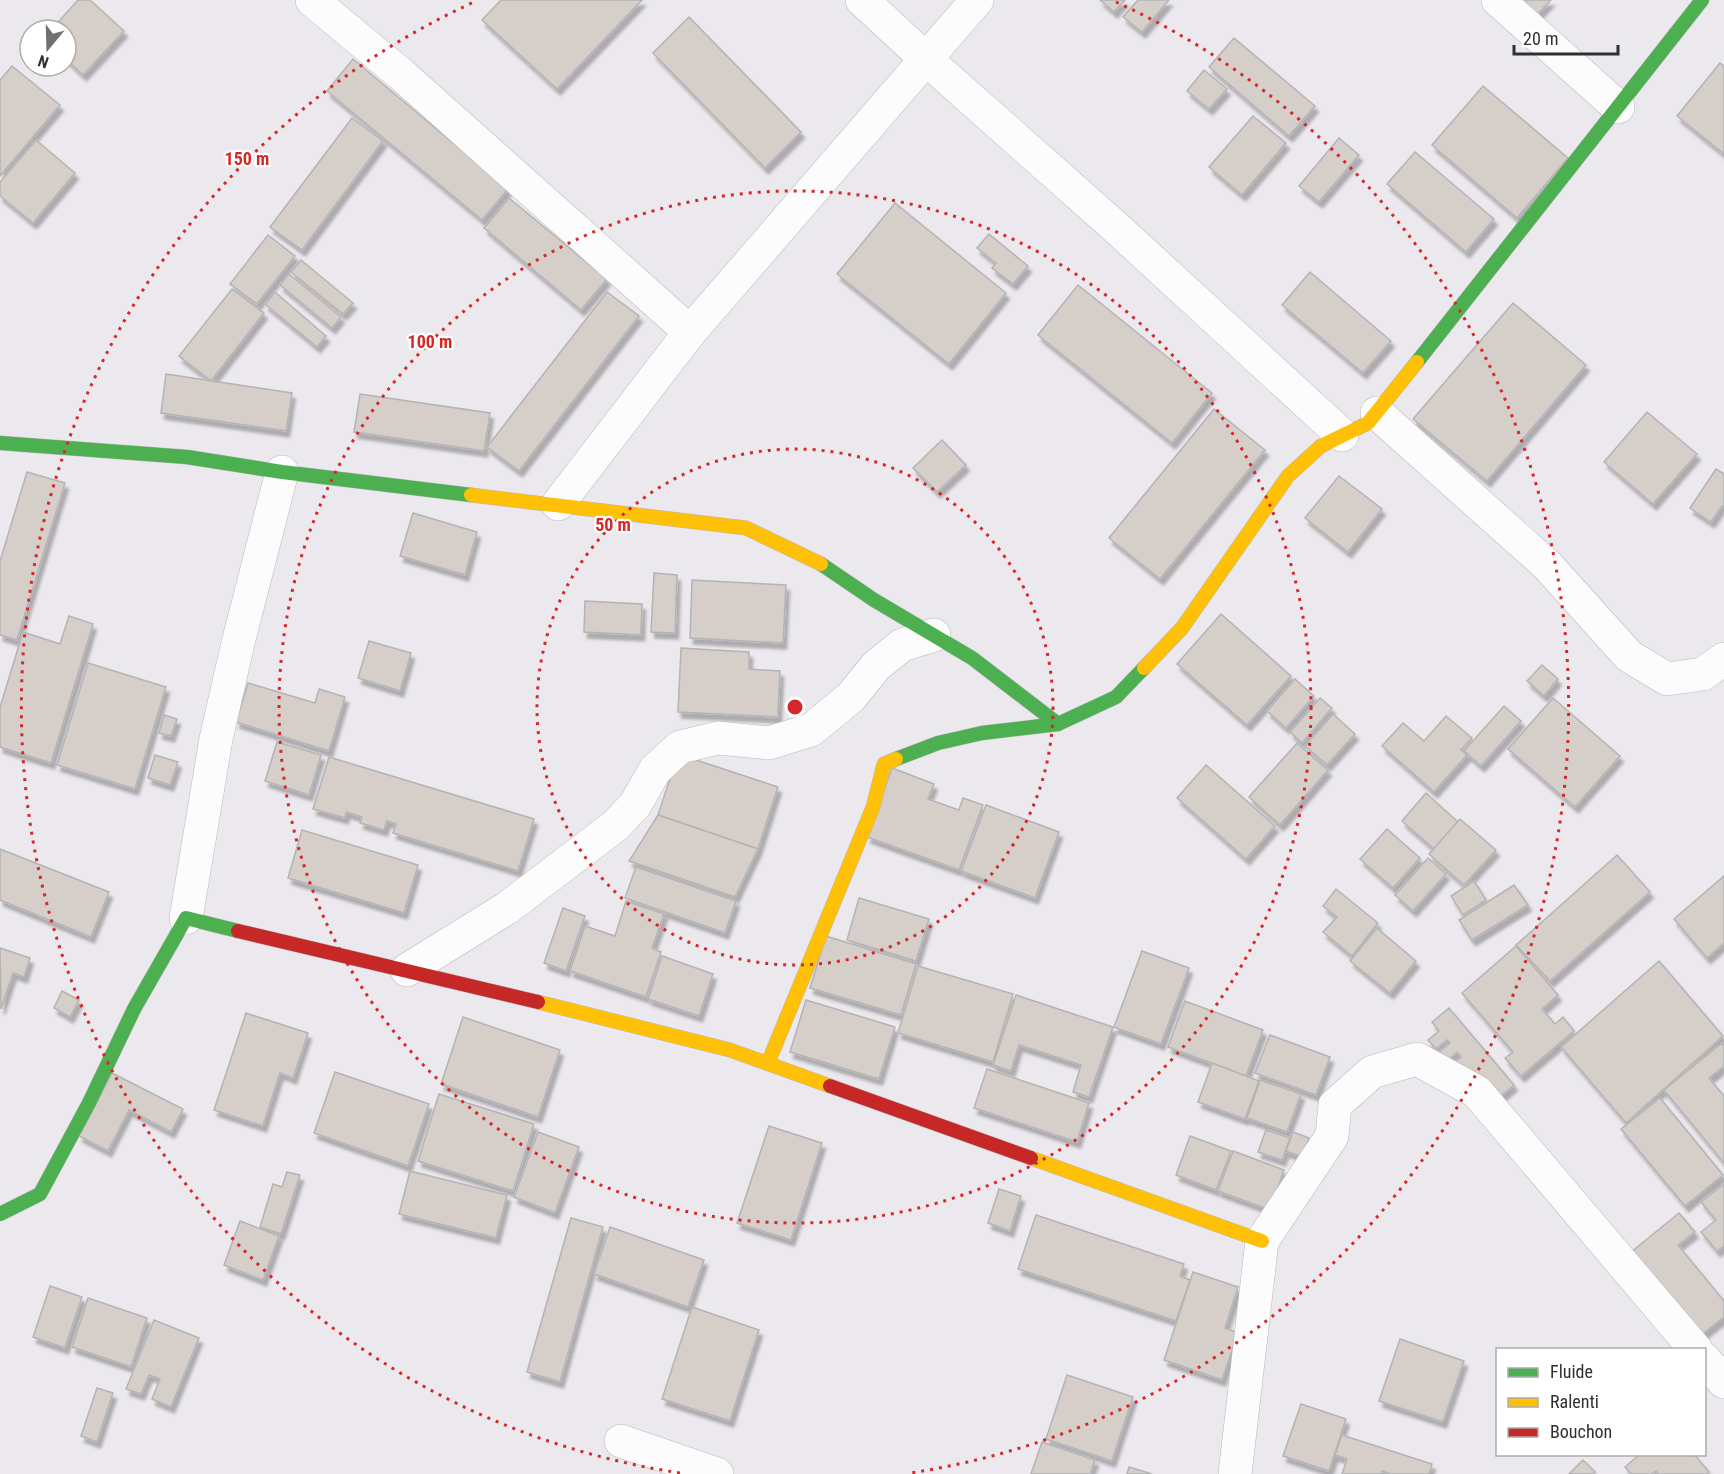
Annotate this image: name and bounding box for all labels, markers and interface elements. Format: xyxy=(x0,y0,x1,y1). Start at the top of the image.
north arrow xyxy=(18,18,78,78)
scale bar xyxy=(1514,18,1618,56)
text: 20 m xyxy=(1523,28,1558,49)
text: N xyxy=(36,51,51,72)
text: 150 m xyxy=(225,148,269,169)
text: 100 m xyxy=(408,331,452,352)
text: 50 m xyxy=(595,514,631,535)
centre of rings xyxy=(785,697,805,717)
legend xyxy=(1496,1348,1706,1456)
text: Fluide xyxy=(1550,1361,1593,1382)
text: Ralenti xyxy=(1550,1391,1599,1412)
text: Bouchon xyxy=(1550,1421,1612,1442)

